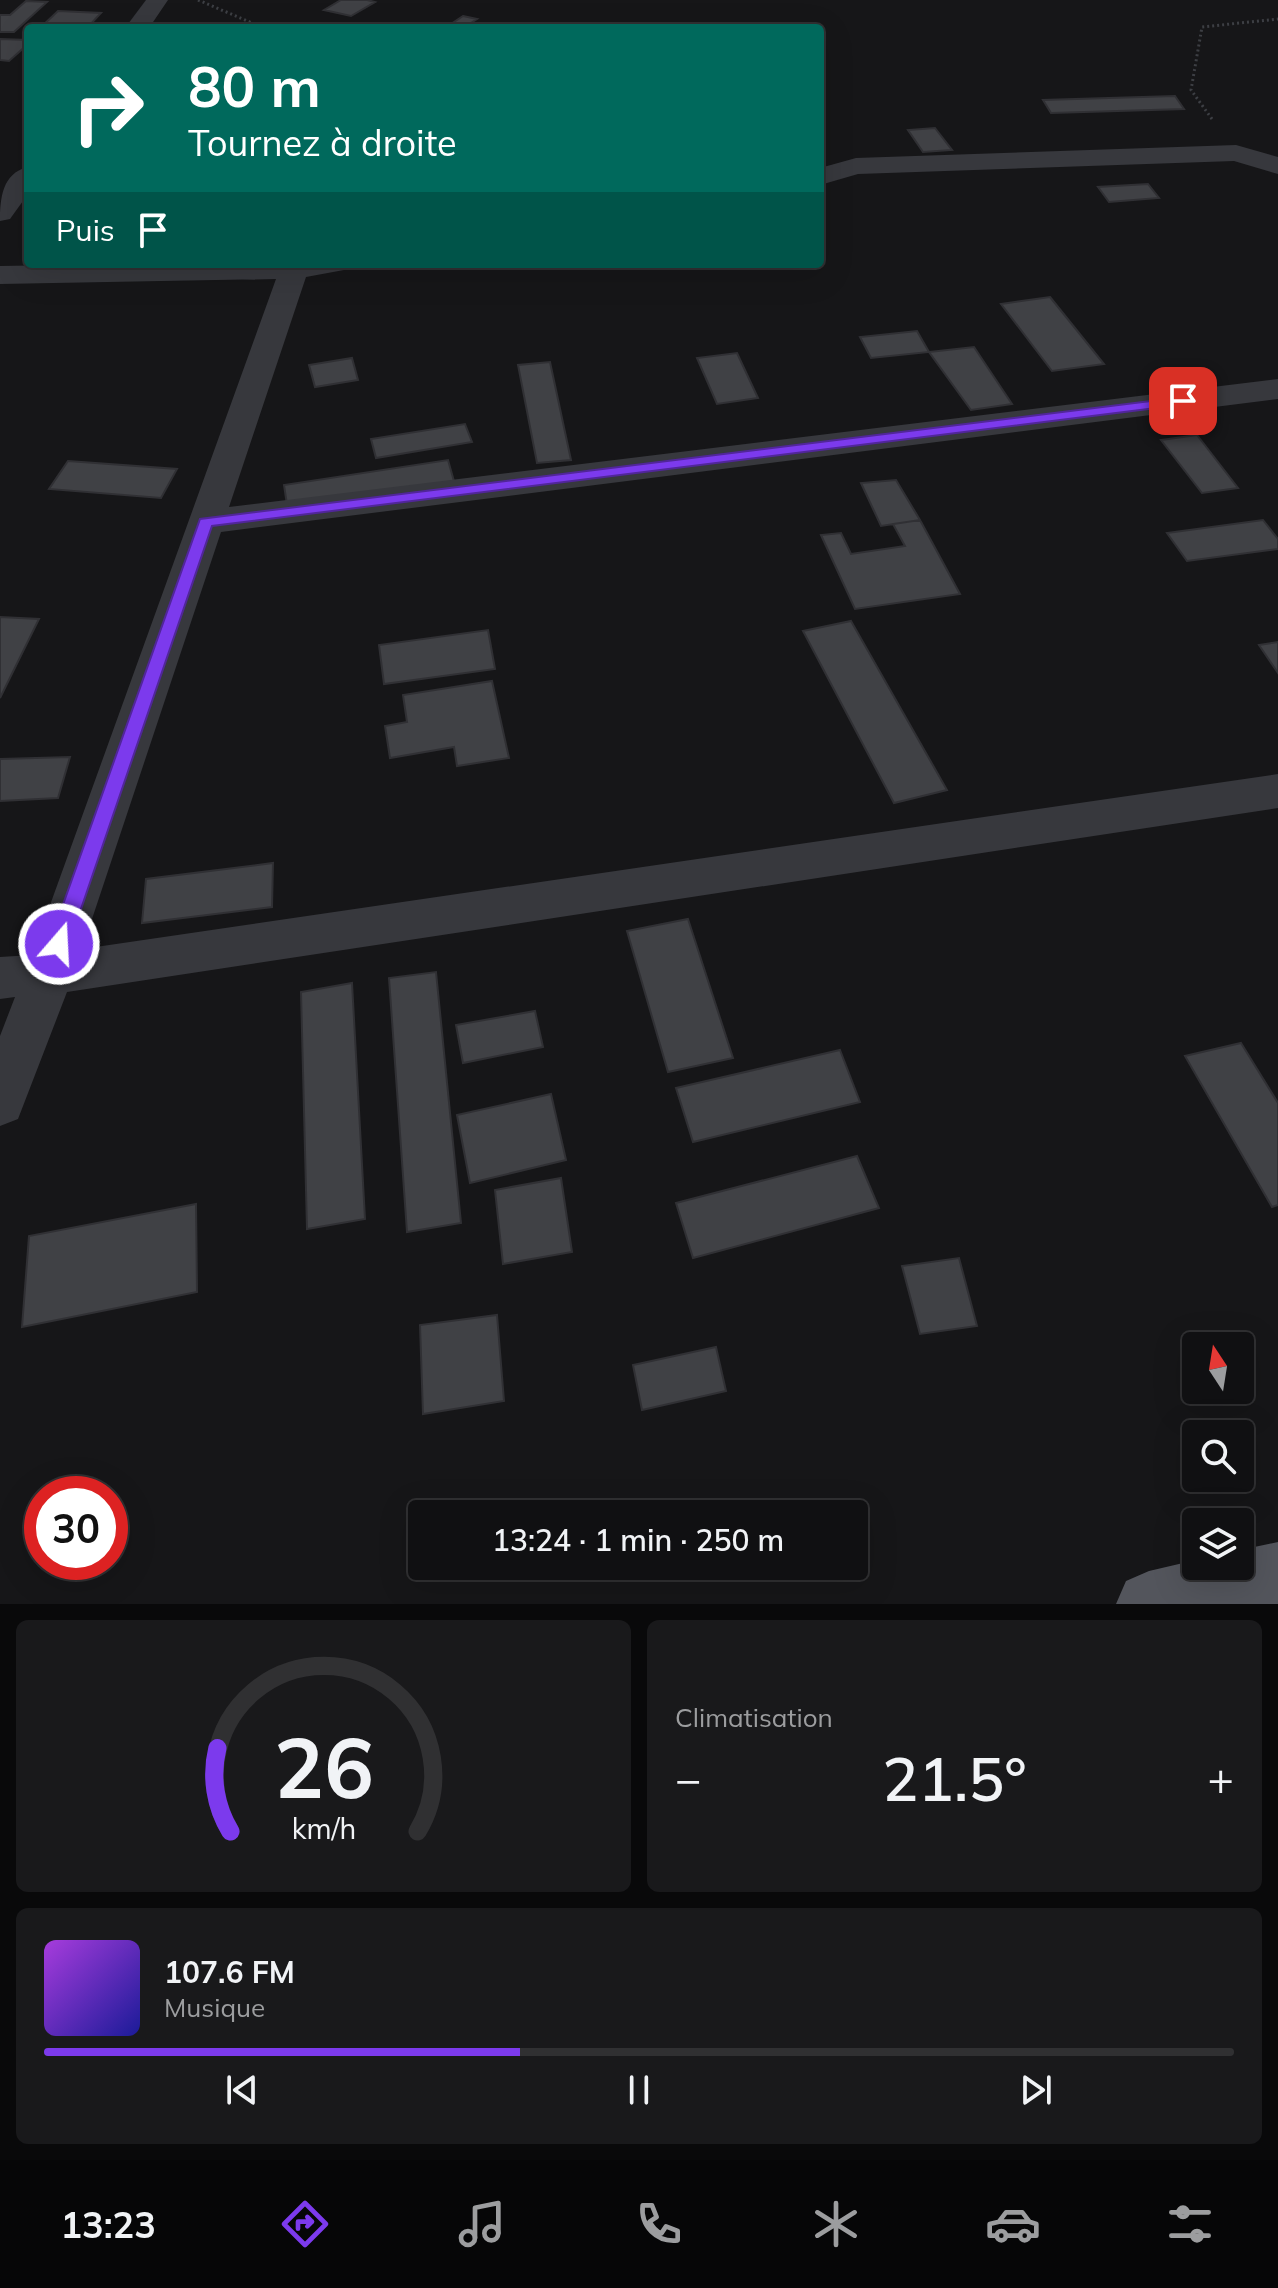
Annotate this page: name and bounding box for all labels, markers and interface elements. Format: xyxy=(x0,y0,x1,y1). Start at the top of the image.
text: 80 m xyxy=(188,51,321,121)
icon: right xyxy=(56,56,160,160)
text: Tournez à droite xyxy=(188,120,457,165)
icon: arrive xyxy=(131,208,175,252)
text: Puis xyxy=(56,211,115,249)
pin xyxy=(1149,367,1217,435)
icon: arrive xyxy=(1161,379,1205,423)
position arrow xyxy=(17,902,101,986)
north arrow xyxy=(1182,1332,1254,1404)
map controls xyxy=(1182,1332,1254,1580)
button: search xyxy=(1182,1420,1254,1492)
speed limit sign: 30 xyxy=(24,1476,128,1580)
button: layers xyxy=(1182,1508,1254,1580)
text: 13:24 · 1 min · 250 m xyxy=(492,1521,784,1559)
text: Climatisation xyxy=(675,1701,833,1734)
text: 26 xyxy=(274,1714,373,1819)
text: 21.5° xyxy=(882,1741,1027,1816)
text: − xyxy=(675,1751,701,1806)
text: + xyxy=(1208,1751,1234,1806)
text: km/h xyxy=(291,1810,356,1846)
text: 107.6 FM xyxy=(164,1953,295,1991)
text: Musique xyxy=(164,1991,265,2024)
icon: previous xyxy=(220,2068,264,2112)
icon: pause xyxy=(617,2068,661,2112)
icon: next xyxy=(1014,2068,1058,2112)
icon: directions xyxy=(277,2196,333,2252)
icon: music xyxy=(454,2196,510,2252)
icon: phone xyxy=(631,2196,687,2252)
icon: climate xyxy=(808,2196,864,2252)
icon: car xyxy=(985,2196,1041,2252)
icon: filters xyxy=(1162,2196,1218,2252)
text: 13:23 xyxy=(60,2202,156,2247)

